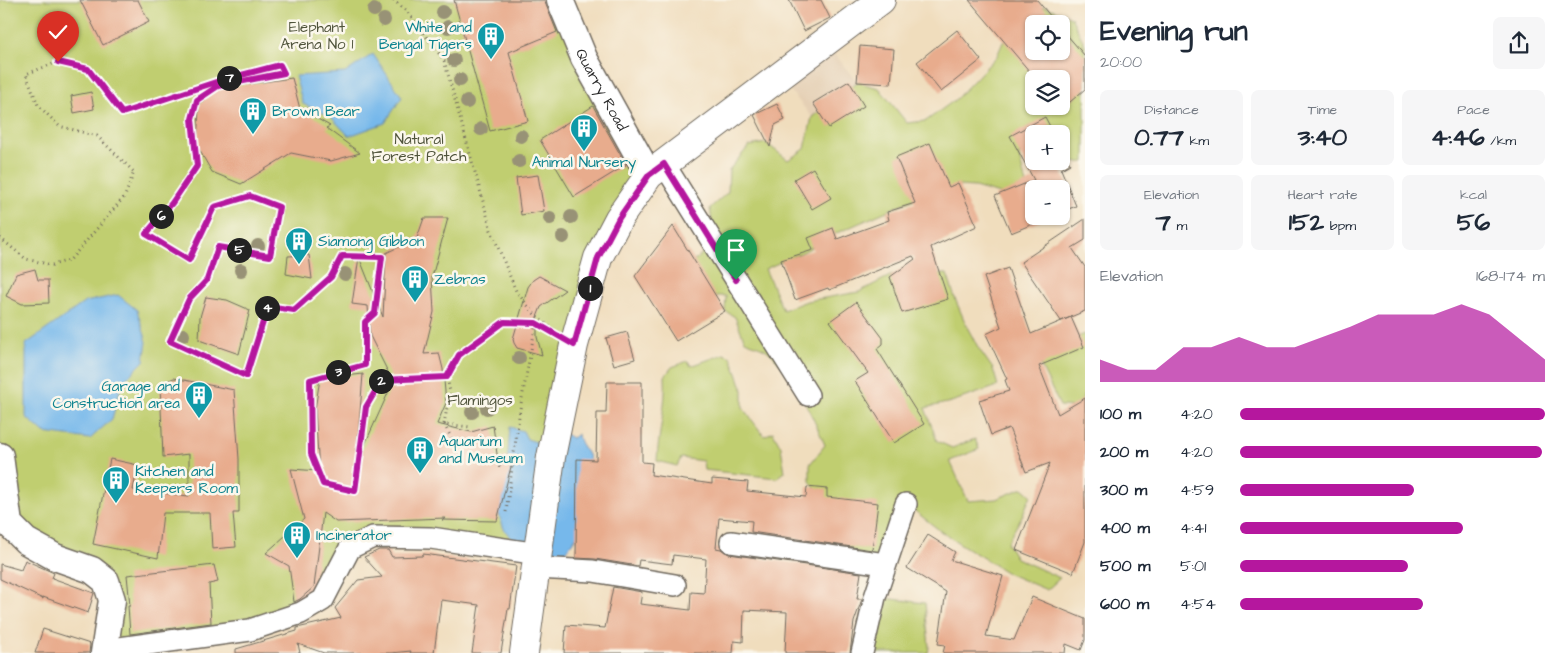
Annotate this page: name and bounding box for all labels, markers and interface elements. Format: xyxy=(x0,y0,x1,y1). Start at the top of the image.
pin xyxy=(37,11,79,62)
text: Evening run xyxy=(1100,12,1248,51)
map controls xyxy=(1025,15,1070,225)
button: locate xyxy=(1025,15,1070,60)
park label: Elephant Arena No 1 xyxy=(281,17,354,55)
place label: White and Bengal Tigers xyxy=(379,17,472,56)
button: share xyxy=(1493,17,1545,69)
icon: check xyxy=(44,18,72,46)
building icon: White and Bengal Tigers xyxy=(476,21,506,60)
street label: Quarry Road xyxy=(571,45,633,135)
text: 20:00 xyxy=(1100,51,1142,73)
pin: 7 xyxy=(216,66,242,90)
text: 7 xyxy=(225,68,234,88)
button: layers xyxy=(1025,70,1070,115)
building icon: Brown Bear xyxy=(238,96,268,135)
text: Distance xyxy=(1144,100,1199,120)
text: Time xyxy=(1308,100,1337,120)
text: Pace xyxy=(1457,100,1490,120)
place label: Brown Bear xyxy=(272,101,360,122)
building icon: Animal Nursery xyxy=(569,113,599,152)
text: 0.77 xyxy=(1134,120,1184,155)
text: 3:40 xyxy=(1298,120,1347,155)
text: 4:46 xyxy=(1431,120,1485,155)
button: + xyxy=(1025,125,1070,170)
park label: Natural Forest Patch xyxy=(372,129,467,167)
text: km xyxy=(1184,131,1209,151)
text: /km xyxy=(1485,131,1516,151)
place label: Animal Nursery xyxy=(532,152,636,174)
button: − xyxy=(1025,180,1070,225)
text: Elevation xyxy=(1144,185,1199,205)
text: Heart rate xyxy=(1287,185,1358,205)
text: kcal xyxy=(1460,185,1487,205)
pin: 6 xyxy=(148,204,174,228)
text: 7 xyxy=(1156,205,1171,240)
text: 152 xyxy=(1289,205,1324,240)
text: 56 xyxy=(1457,205,1490,240)
text: 6 xyxy=(157,206,166,226)
text: m xyxy=(1171,216,1187,236)
text: bpm xyxy=(1324,216,1356,236)
building icon: Siamong Gibbon xyxy=(284,226,314,265)
pin xyxy=(715,229,757,280)
place label: Siamong Gibbon xyxy=(318,231,425,253)
icon: arrive xyxy=(722,236,750,264)
pin: 5 xyxy=(226,238,252,262)
text: 5 xyxy=(235,240,244,260)
building icon: Zebras xyxy=(400,264,430,303)
text: Elevation xyxy=(1100,265,1163,287)
text: 168–174 m xyxy=(1476,265,1545,287)
place label: Zebras xyxy=(434,269,486,290)
pin: 1 xyxy=(578,276,602,300)
text: 1 xyxy=(590,278,591,298)
pin: 4 xyxy=(254,296,280,320)
text: 4 xyxy=(263,298,272,318)
pin: 3 xyxy=(326,360,350,384)
text: 3 xyxy=(335,362,342,382)
pin: 2 xyxy=(368,368,394,394)
text: 2 xyxy=(377,371,386,391)
place label: Garage and Construction area xyxy=(53,376,180,414)
building icon: Garage and Construction area xyxy=(184,380,214,419)
park label: Flamingos xyxy=(447,390,513,412)
text: 100 m xyxy=(1100,403,1141,425)
text: 4:20 xyxy=(1180,403,1213,425)
place label: Aquarium and Museum xyxy=(439,431,523,469)
building icon: Aquarium and Museum xyxy=(405,435,435,474)
text: 200 m xyxy=(1100,441,1148,463)
text: 4:20 xyxy=(1180,441,1213,463)
place label: Kitchen and Keepers Room xyxy=(135,461,238,499)
building icon: Kitchen and Keepers Room xyxy=(101,465,131,504)
text: 300 m xyxy=(1100,479,1147,501)
text: 4:59 xyxy=(1180,479,1214,501)
text: 400 m xyxy=(1100,517,1150,539)
text: 4:41 xyxy=(1180,517,1207,539)
building icon: Incinerator xyxy=(282,520,312,559)
place label: Incinerator xyxy=(316,525,392,546)
text: 500 m xyxy=(1100,555,1150,577)
text: 5:01 xyxy=(1180,555,1206,577)
text: 600 m xyxy=(1100,593,1149,615)
text: 4:54 xyxy=(1180,593,1216,615)

